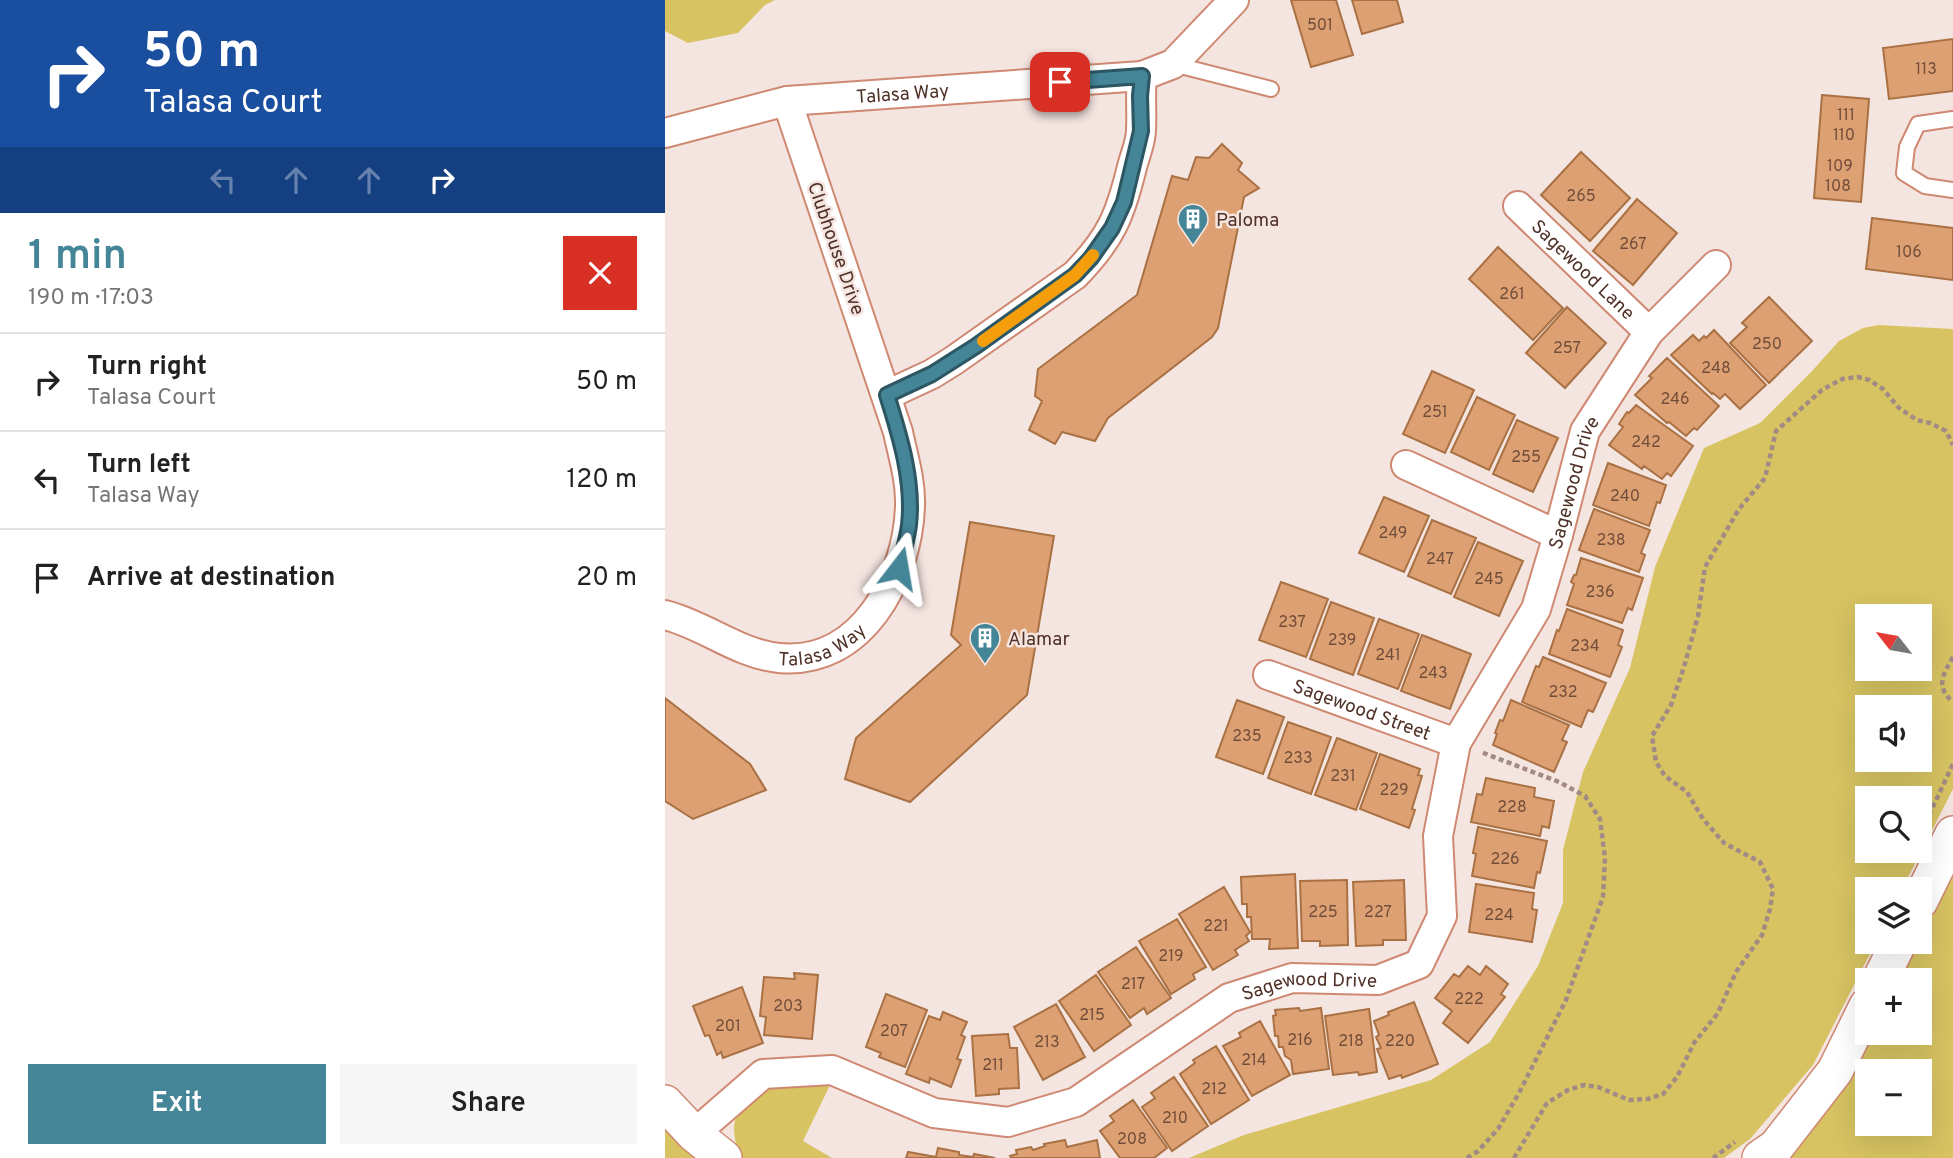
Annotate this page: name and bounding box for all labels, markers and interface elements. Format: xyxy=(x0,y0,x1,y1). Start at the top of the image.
house number: 501 xyxy=(1307,16,1333,36)
text: 50 m xyxy=(143,23,260,85)
icon: right xyxy=(28,28,119,119)
pin xyxy=(1030,52,1090,112)
house number: 113 xyxy=(1915,60,1937,80)
icon: arrive xyxy=(1041,63,1079,101)
street label: Talasa Way xyxy=(855,80,950,110)
text: Talasa Court xyxy=(143,84,323,124)
house number: 111 xyxy=(1837,106,1855,126)
house number: 110 xyxy=(1833,126,1855,146)
house number: 109 xyxy=(1827,157,1853,177)
icon: left xyxy=(204,161,242,199)
icon: ahead xyxy=(277,161,315,199)
icon: ahead xyxy=(350,161,388,199)
icon: right xyxy=(423,161,461,199)
house number: 108 xyxy=(1825,177,1851,197)
street label: Clubhouse Drive xyxy=(801,179,869,318)
house number: 265 xyxy=(1566,187,1596,207)
building icon: Paloma xyxy=(1176,202,1210,246)
place label: Paloma xyxy=(1216,209,1279,233)
street label: Sagewood Lane xyxy=(1525,215,1639,326)
text: 1 min xyxy=(28,231,127,284)
house number: 267 xyxy=(1619,235,1647,255)
button: close xyxy=(563,236,637,310)
house number: 106 xyxy=(1896,243,1922,263)
text: 190 m · 17:03 xyxy=(28,284,154,313)
house number: 261 xyxy=(1499,285,1525,305)
house number: 250 xyxy=(1752,335,1782,355)
house number: 257 xyxy=(1553,339,1581,359)
text: Turn right xyxy=(87,351,207,384)
house number: 248 xyxy=(1701,359,1731,379)
icon: right xyxy=(28,363,66,401)
text: 50 m xyxy=(576,366,637,399)
text: Talasa Court xyxy=(87,384,216,413)
house number: 246 xyxy=(1660,390,1690,410)
house number: 251 xyxy=(1422,403,1448,423)
street label: Sagewood Drive xyxy=(1544,412,1606,552)
house number: 242 xyxy=(1631,433,1661,453)
house number: 255 xyxy=(1511,448,1541,468)
text: Turn left xyxy=(87,449,191,482)
icon: left xyxy=(28,461,66,499)
text: 120 m xyxy=(567,464,637,497)
text: Talasa Way xyxy=(87,482,200,511)
house number: 240 xyxy=(1610,487,1640,507)
house number: 249 xyxy=(1379,524,1407,544)
position arrow xyxy=(862,531,936,605)
house number: 238 xyxy=(1596,531,1626,551)
house number: 247 xyxy=(1426,550,1454,570)
icon: arrive xyxy=(28,559,66,597)
text: Arrive at destination xyxy=(87,562,335,595)
text: 20 m xyxy=(576,562,637,595)
house number: 245 xyxy=(1474,570,1504,590)
house number: 236 xyxy=(1586,583,1614,603)
north arrow xyxy=(1855,604,1932,681)
map controls xyxy=(1855,604,1932,1136)
house number: 237 xyxy=(1278,613,1306,633)
street label: Talasa Way xyxy=(777,619,872,673)
building icon: Alamar xyxy=(968,621,1002,665)
place label: Alamar xyxy=(1008,628,1071,652)
house number: 239 xyxy=(1328,631,1356,651)
house number: 234 xyxy=(1570,637,1600,657)
house number: 241 xyxy=(1375,646,1401,666)
house number: 243 xyxy=(1418,664,1448,684)
street label: Sagewood Street xyxy=(1289,675,1434,747)
house number: 232 xyxy=(1549,683,1577,703)
button: sound xyxy=(1855,695,1932,772)
house number: 235 xyxy=(1232,727,1262,747)
house number: 233 xyxy=(1283,749,1313,769)
house number: 231 xyxy=(1330,767,1356,787)
house number: 229 xyxy=(1379,781,1409,801)
button: search xyxy=(1855,786,1932,863)
house number: 228 xyxy=(1497,798,1527,818)
house number: 226 xyxy=(1490,850,1520,870)
button: layers xyxy=(1855,877,1932,954)
house number: 225 xyxy=(1308,903,1338,923)
house number: 227 xyxy=(1364,903,1392,923)
house number: 224 xyxy=(1484,906,1514,926)
house number: 221 xyxy=(1203,917,1229,937)
house number: 219 xyxy=(1158,947,1184,967)
street label: Sagewood Drive xyxy=(1239,968,1377,1007)
button: + xyxy=(1855,968,1932,1045)
house number: 217 xyxy=(1121,975,1145,995)
house number: 222 xyxy=(1454,990,1484,1010)
house number: 203 xyxy=(773,997,803,1017)
house number: 215 xyxy=(1079,1006,1105,1026)
house number: 201 xyxy=(715,1017,741,1037)
house number: 207 xyxy=(880,1022,908,1042)
house number: 216 xyxy=(1287,1031,1313,1051)
house number: 218 xyxy=(1338,1032,1364,1052)
house number: 220 xyxy=(1385,1032,1415,1052)
house number: 213 xyxy=(1034,1033,1060,1053)
house number: 214 xyxy=(1241,1051,1267,1071)
house number: 211 xyxy=(982,1056,1004,1076)
button: − xyxy=(1855,1059,1932,1136)
button: Exit xyxy=(28,1064,326,1144)
button: Share xyxy=(340,1064,637,1144)
house number: 212 xyxy=(1201,1080,1227,1100)
house number: 210 xyxy=(1162,1109,1188,1129)
house number: 208 xyxy=(1117,1130,1147,1150)

